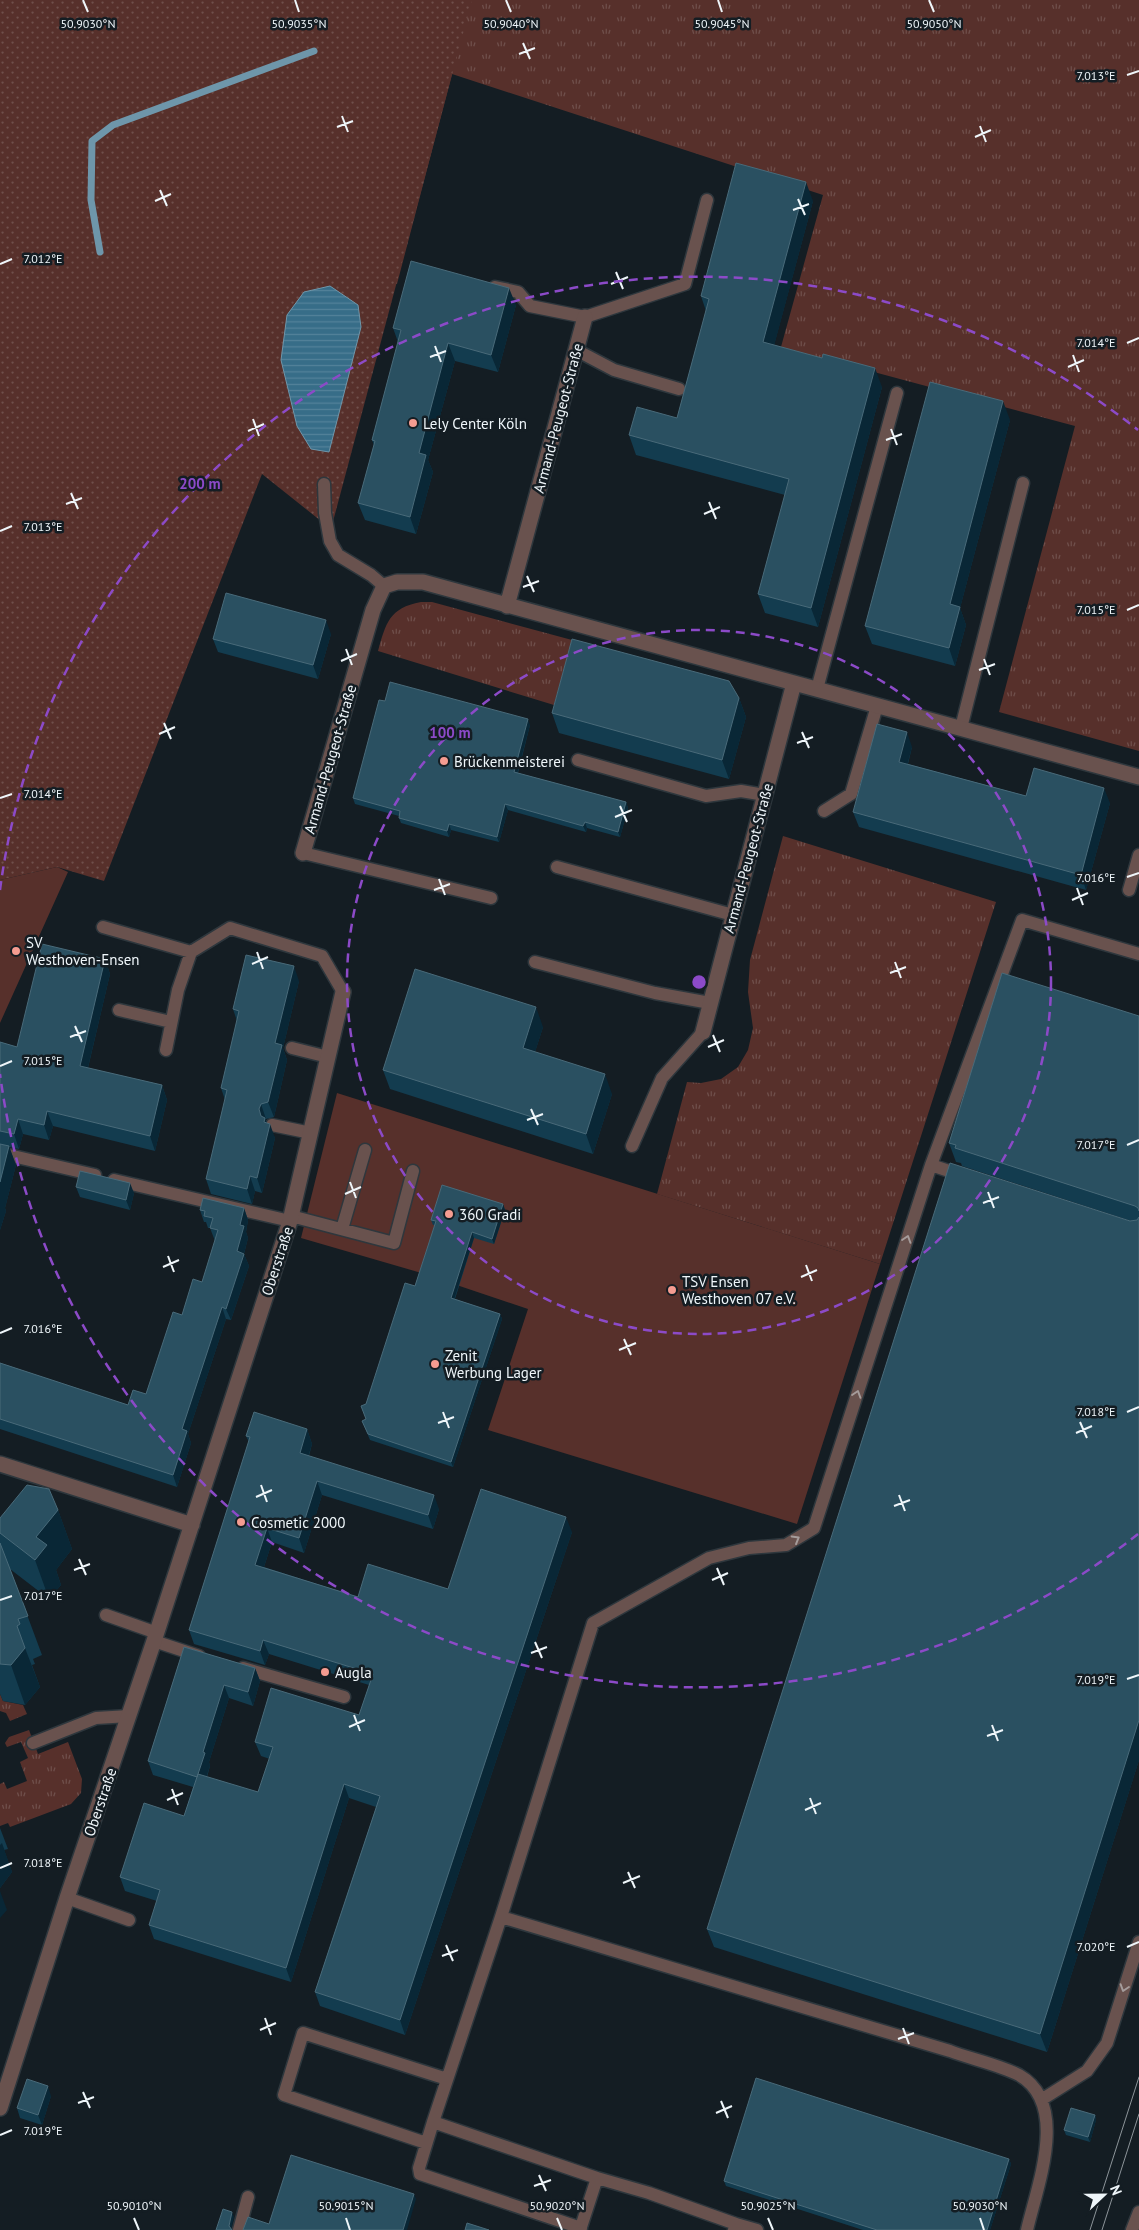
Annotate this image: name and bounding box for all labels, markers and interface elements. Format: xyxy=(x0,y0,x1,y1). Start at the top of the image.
text: 50.9030°N xyxy=(61,16,115,31)
text: 50.9035°N xyxy=(272,16,326,31)
text: 50.9040°N xyxy=(484,16,538,31)
text: 50.9045°N xyxy=(695,16,749,31)
text: 50.9050°N xyxy=(907,16,961,31)
text: 7.013°E xyxy=(1077,68,1115,83)
text: 7.012°E xyxy=(24,251,62,266)
text: 7.014°E xyxy=(1077,335,1115,350)
street label: Armand-Peugeot-Straße xyxy=(529,341,587,495)
place label: Lely Center Köln xyxy=(423,414,527,433)
marker: Lely Center Köln xyxy=(407,417,419,429)
text: 200 m xyxy=(179,474,221,493)
text: 7.013°E xyxy=(24,519,62,534)
text: 7.015°E xyxy=(1077,602,1115,617)
street label: Armand-Peugeot-Straße xyxy=(300,682,360,836)
text: 100 m xyxy=(429,723,471,742)
place label: Brückenmeisterei xyxy=(454,752,565,771)
marker: Brückenmeisterei xyxy=(438,755,450,767)
street label: Armand-Peugeot-Straße xyxy=(719,781,777,935)
text: 7.014°E xyxy=(24,786,62,801)
text: 7.016°E xyxy=(1077,870,1115,885)
place label: SV Westhoven-Ensen xyxy=(26,933,140,969)
marker: SV Westhoven-Ensen xyxy=(10,945,22,957)
centre of rings xyxy=(690,973,708,991)
text: 7.015°E xyxy=(24,1053,62,1068)
text: 7.017°E xyxy=(1077,1137,1115,1152)
place label: 360 Gradi xyxy=(459,1205,521,1224)
marker: 360 Gradi xyxy=(443,1208,455,1220)
street label: Oberstraße xyxy=(257,1224,297,1298)
one-way arrow xyxy=(902,1235,912,1244)
place label: TSV Ensen Westhoven 07 e.V. xyxy=(682,1272,796,1308)
marker: TSV Ensen Westhoven 07 e.V. xyxy=(666,1284,678,1296)
text: 7.016°E xyxy=(24,1321,62,1336)
place label: Zenit Werbung Lager xyxy=(445,1346,542,1382)
marker: Zenit Werbung Lager xyxy=(429,1358,441,1370)
one-way arrow xyxy=(852,1390,862,1398)
text: 7.018°E xyxy=(1077,1404,1115,1419)
place label: Cosmetic 2000 xyxy=(251,1513,345,1532)
marker: Cosmetic 2000 xyxy=(235,1516,247,1528)
one-way arrow xyxy=(790,1535,799,1545)
text: 7.017°E xyxy=(24,1588,62,1603)
place label: Augla xyxy=(335,1663,372,1682)
marker: Augla xyxy=(319,1666,331,1678)
text: 7.019°E xyxy=(1077,1672,1115,1687)
street label: Oberstraße xyxy=(79,1765,121,1839)
text: 7.018°E xyxy=(24,1855,62,1870)
text: 7.020°E xyxy=(1077,1939,1115,1954)
one-way arrow xyxy=(1120,1983,1130,1992)
text: 7.019°E xyxy=(24,2123,62,2138)
north arrow xyxy=(1079,2170,1129,2220)
text: N xyxy=(1106,2182,1126,2198)
text: 50.9010°N xyxy=(107,2198,161,2213)
text: 50.9015°N xyxy=(319,2198,373,2213)
text: 50.9020°N xyxy=(530,2198,584,2213)
text: 50.9025°N xyxy=(741,2198,795,2213)
text: 50.9030°N xyxy=(953,2198,1007,2213)

